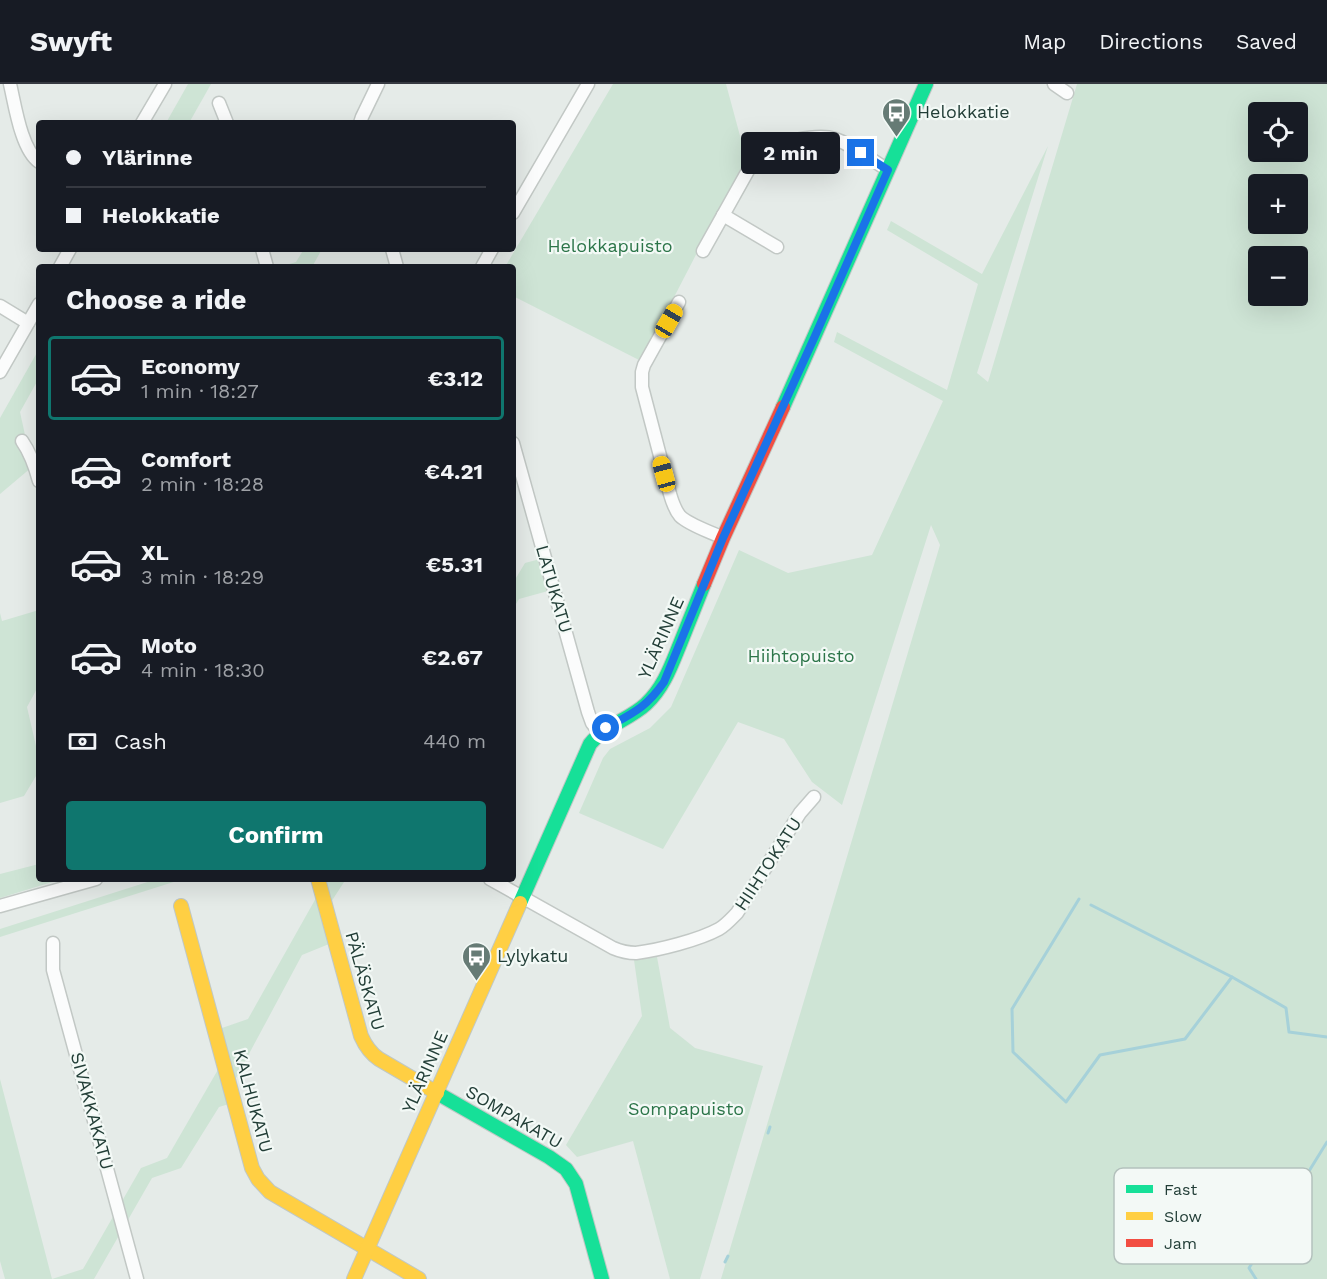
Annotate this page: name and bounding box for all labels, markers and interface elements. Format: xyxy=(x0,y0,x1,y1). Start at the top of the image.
text: Swyft xyxy=(30,25,112,58)
text: Map xyxy=(1023,29,1066,54)
text: Directions xyxy=(1099,29,1203,54)
text: Saved xyxy=(1236,29,1297,54)
bus stop icon: Helokkatie xyxy=(880,96,912,138)
place label: Helokkatie xyxy=(917,101,1010,122)
map controls xyxy=(1248,102,1308,306)
button: locate xyxy=(1248,102,1308,162)
callout: 2 min xyxy=(741,132,840,174)
route end xyxy=(847,139,874,166)
text: 2 min xyxy=(763,141,818,165)
text: Ylärinne xyxy=(102,145,192,170)
button: + xyxy=(1248,174,1308,234)
text: Helokkatie xyxy=(102,203,220,228)
park label: Helokkapuisto xyxy=(547,235,673,256)
button: − xyxy=(1248,246,1308,306)
text: Choose a ride xyxy=(66,284,246,316)
car xyxy=(652,301,686,341)
icon: car xyxy=(69,351,123,405)
text: Economy xyxy=(141,354,240,379)
text: €3.12 xyxy=(428,366,483,391)
text: 1 min · 18:27 xyxy=(141,379,259,403)
icon: car xyxy=(69,444,123,498)
text: Comfort xyxy=(141,447,231,472)
car xyxy=(651,454,677,494)
text: €4.21 xyxy=(424,459,483,484)
text: 2 min · 18:28 xyxy=(141,472,264,496)
icon: car xyxy=(69,537,123,591)
text: XL xyxy=(141,540,169,565)
street label: LATUKATU xyxy=(532,543,577,635)
text: €5.31 xyxy=(426,552,483,577)
text: 3 min · 18:29 xyxy=(141,565,264,589)
street label: YLÄRINNE xyxy=(633,593,688,682)
icon: car xyxy=(69,630,123,684)
text: Moto xyxy=(141,633,197,658)
text: €2.67 xyxy=(422,645,483,670)
park label: Hiihtopuisto xyxy=(747,645,855,666)
text: 4 min · 18:30 xyxy=(141,658,265,682)
route start xyxy=(592,714,619,741)
icon: cash xyxy=(66,725,99,758)
text: Cash xyxy=(114,729,167,754)
text: 440 m xyxy=(423,729,486,753)
button: Confirm xyxy=(66,801,486,870)
street label: HIIHTOKATU xyxy=(730,813,805,914)
street label: PÄLÄSKATU xyxy=(341,929,390,1033)
bus stop icon: Lylykatu xyxy=(460,940,492,982)
place label: Lylykatu xyxy=(497,945,568,966)
street label: YLÄRINNE xyxy=(397,1027,452,1116)
street label: KALHUKATU xyxy=(230,1047,277,1155)
street label: SIVAKKAKATU xyxy=(67,1050,118,1172)
street label: SOMPAKATU xyxy=(462,1080,566,1153)
park label: Sompapuisto xyxy=(628,1098,744,1119)
legend xyxy=(1114,1168,1312,1264)
text: Fast xyxy=(1164,1180,1197,1199)
text: Slow xyxy=(1164,1207,1202,1226)
text: Jam xyxy=(1164,1234,1197,1253)

